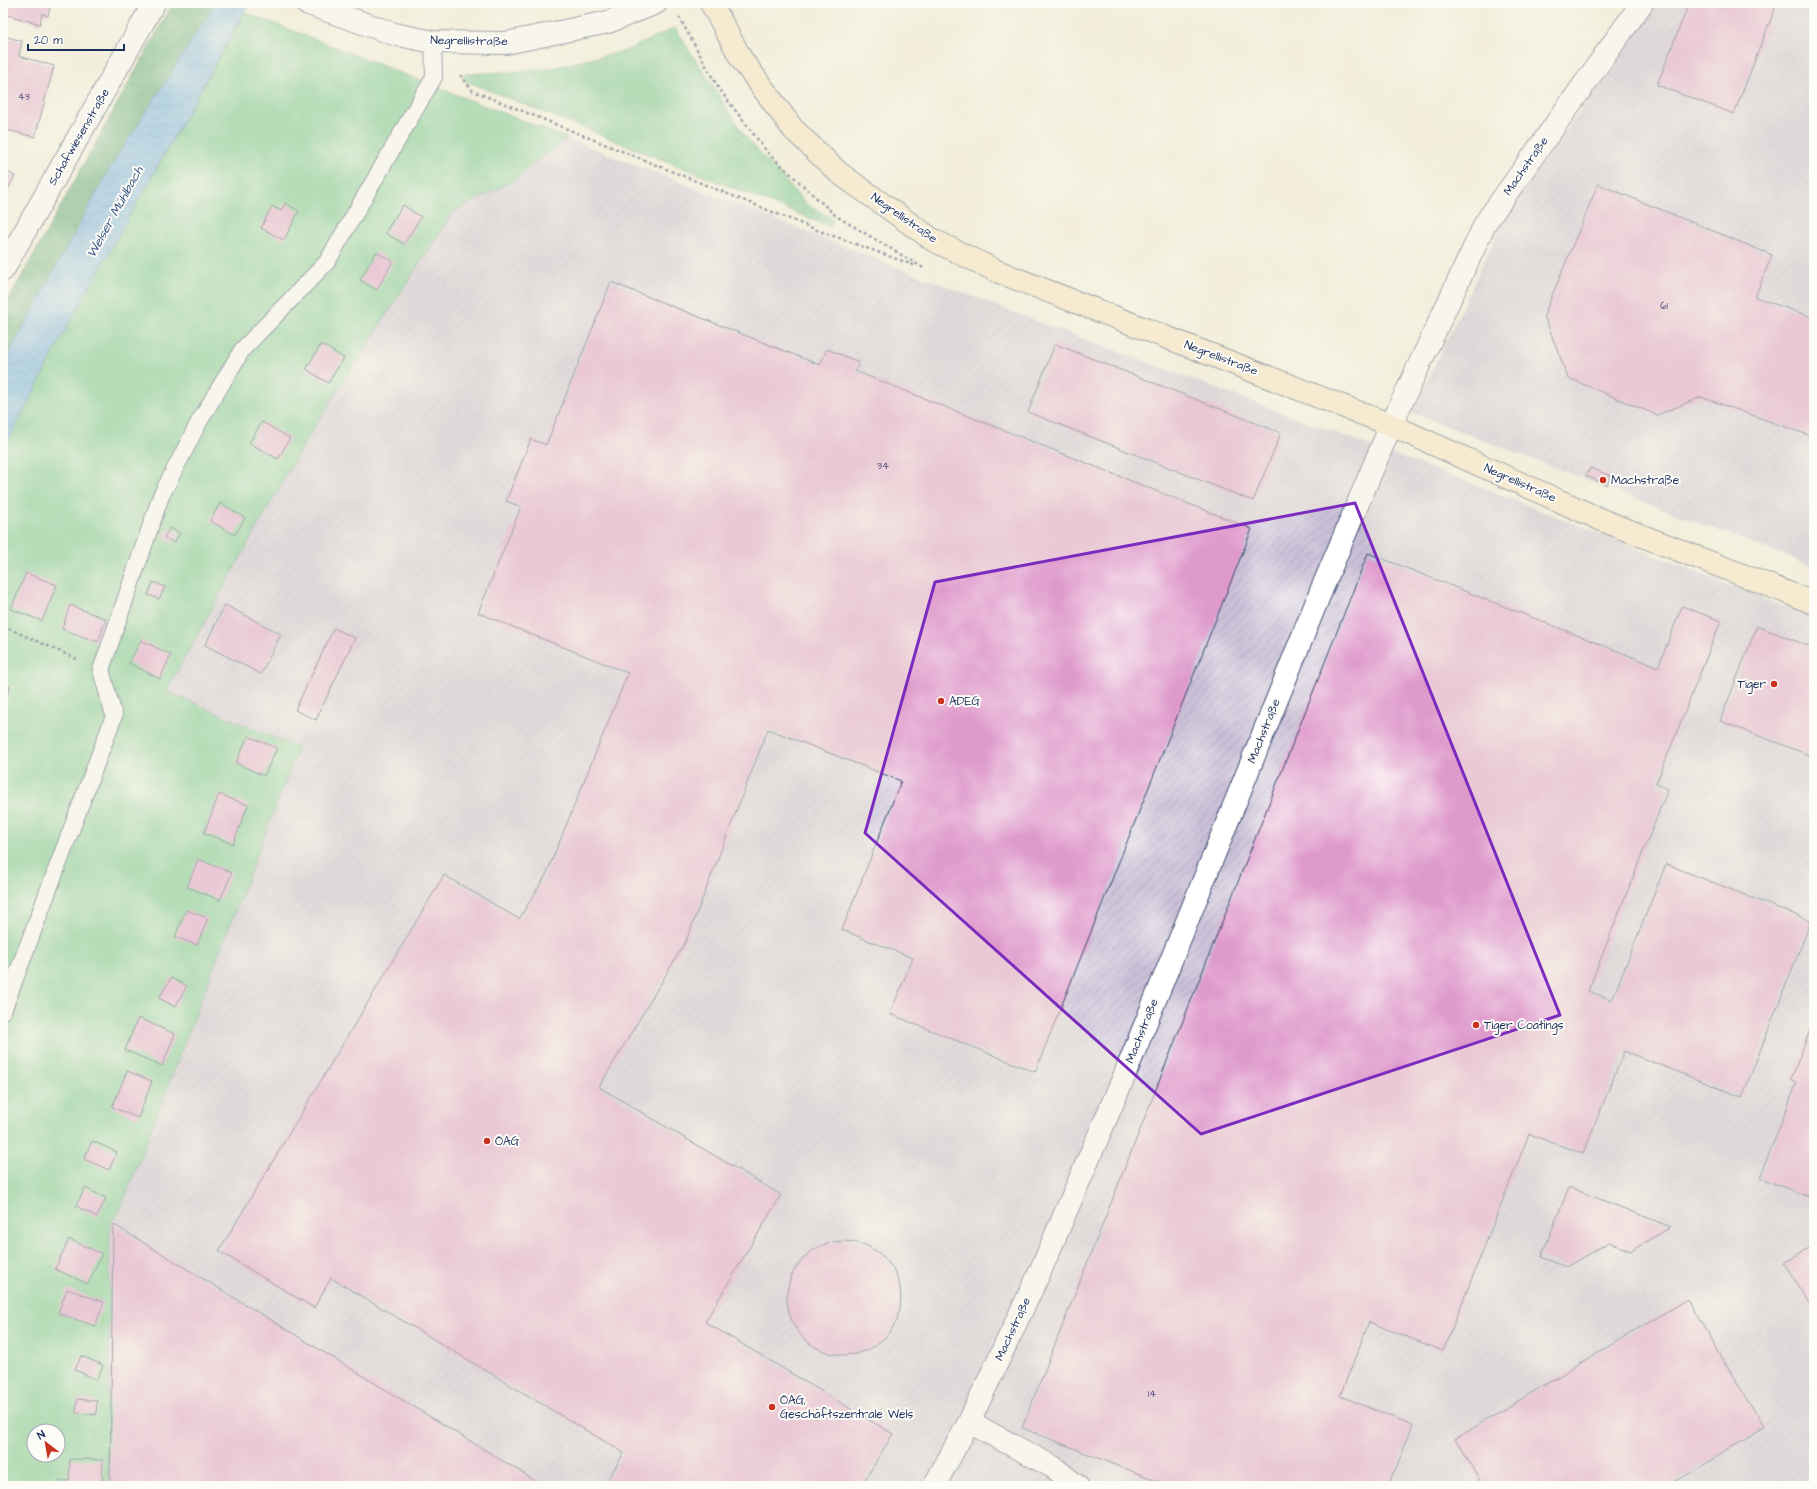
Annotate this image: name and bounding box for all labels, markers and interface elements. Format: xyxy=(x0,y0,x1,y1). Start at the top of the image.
scale bar xyxy=(28,26,124,52)
text: 20 m xyxy=(34,32,63,49)
street label: Negrellistraße xyxy=(430,32,508,51)
street label: Schafwiesenstraße xyxy=(44,85,114,189)
house number: 43 xyxy=(18,90,30,104)
street label: Machstraße xyxy=(1499,133,1553,199)
water label: Welser Mühlbach xyxy=(82,163,148,261)
street label: Negrellistraße xyxy=(867,189,941,248)
house number: 61 xyxy=(1660,299,1668,313)
street label: Negrellistraße xyxy=(1181,336,1261,381)
house number: 34 xyxy=(877,459,889,473)
street label: Negrellistraße xyxy=(1481,459,1559,508)
place label: Machstraße xyxy=(1611,472,1680,489)
marker: Machstraße xyxy=(1598,475,1608,485)
place label: Tiger xyxy=(1737,676,1766,694)
marker: Tiger xyxy=(1769,679,1779,689)
place label: ADEG xyxy=(949,693,981,710)
marker: ADEG xyxy=(936,696,946,706)
street label: Machstraße xyxy=(1243,696,1285,766)
street label: Machstraße xyxy=(1121,996,1163,1066)
place label: Tiger Coatings xyxy=(1484,1017,1564,1035)
marker: Tiger Coatings xyxy=(1471,1020,1481,1030)
place label: ÖAG xyxy=(495,1133,520,1150)
marker: ÖAG xyxy=(482,1136,492,1146)
street label: Machstraße xyxy=(991,1294,1035,1363)
house number: 14 xyxy=(1148,1387,1156,1401)
place label: ÖAG, Geschäftszentrale Wels xyxy=(780,1392,913,1423)
marker: ÖAG, Geschäftszentrale Wels xyxy=(767,1402,777,1412)
north arrow xyxy=(26,1423,66,1463)
text: N xyxy=(34,1427,48,1443)

